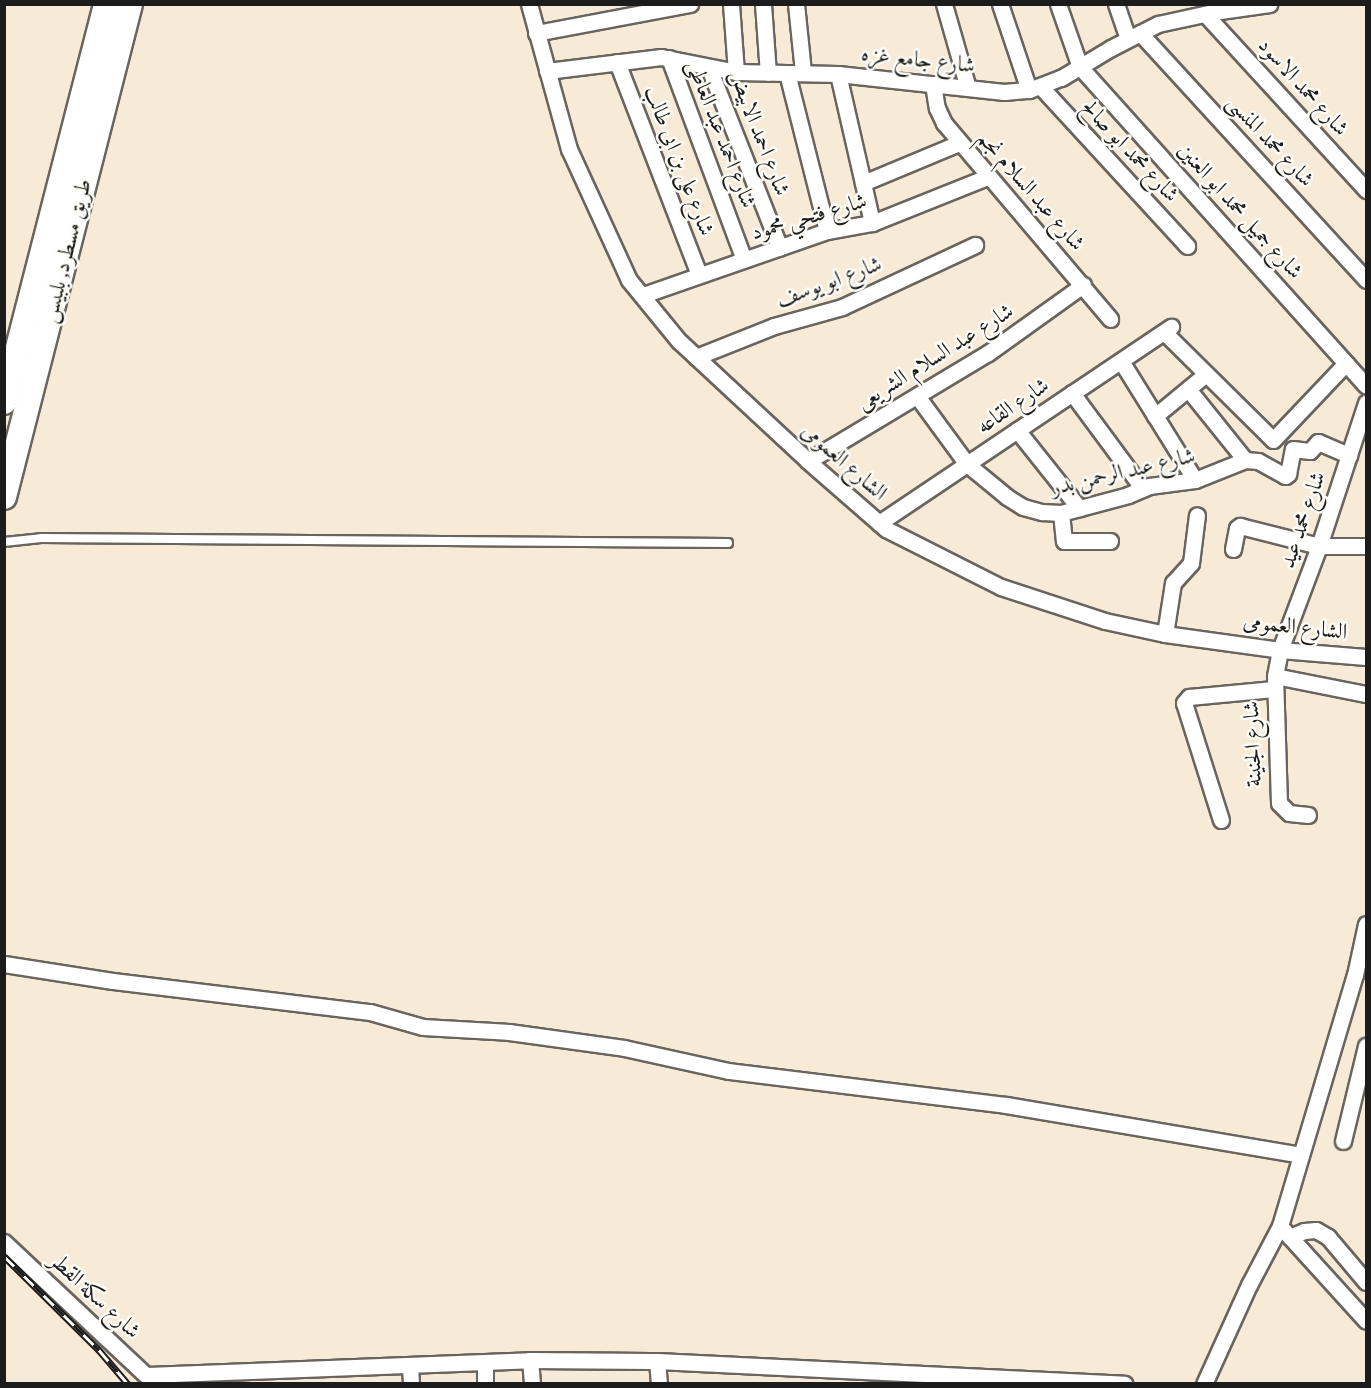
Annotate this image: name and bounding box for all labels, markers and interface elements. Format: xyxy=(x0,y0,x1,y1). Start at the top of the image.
street label: شارع محمد الاسود xyxy=(1252,32,1354,142)
street label: شارع جامع غزه xyxy=(860,41,976,79)
street label: شارع احمد عبد العاطى xyxy=(681,56,761,212)
street label: شارع احمد الابيض xyxy=(723,66,795,200)
street label: شارع على بن ابى طالب xyxy=(638,82,720,240)
street label: شارع محمد المنسى xyxy=(1221,89,1319,193)
street label: شارع محمد ابو صالح xyxy=(1076,94,1184,208)
street label: شارع عبد السلام نجم xyxy=(972,126,1090,256)
street label: شارع جميل محمد ابو العنين xyxy=(1172,137,1308,285)
street label: طريق مسطرد, بلبيس xyxy=(36,176,98,326)
street label: شارع فتحي محمود xyxy=(748,188,870,246)
street label: شارع ابو يوسف xyxy=(773,251,885,313)
street label: شارع عبد السلام الشريعى xyxy=(852,298,1018,416)
street label: شارع القاعه xyxy=(972,372,1054,440)
street label: الشارع العمومى xyxy=(796,418,892,506)
street label: شارع عبد الرحمن بدر xyxy=(1048,443,1198,501)
street label: شارع محمد عيد xyxy=(1274,468,1332,572)
street label: الشارع العمومى xyxy=(1241,608,1349,646)
street label: شارع الجنينة xyxy=(1238,701,1268,787)
street label: شارع سكة القطر xyxy=(44,1247,146,1345)

